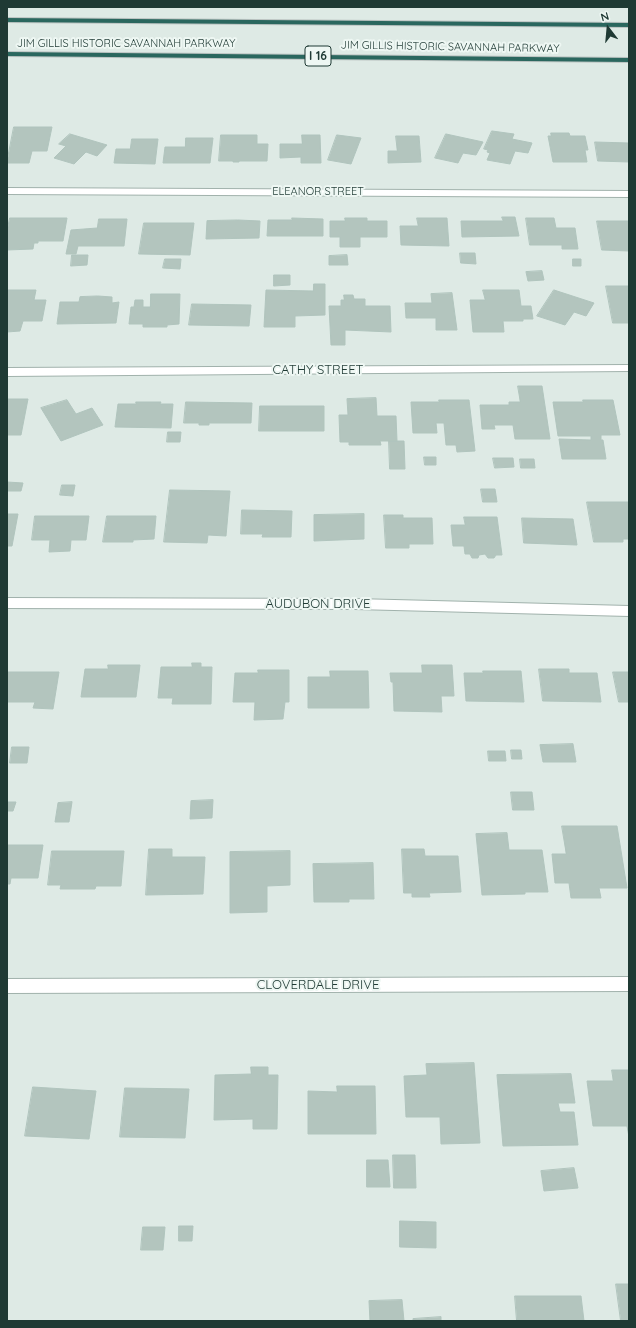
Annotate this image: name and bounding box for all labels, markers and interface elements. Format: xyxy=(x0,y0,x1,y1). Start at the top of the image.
north arrow xyxy=(588,8,628,48)
text: N xyxy=(599,9,611,24)
street label: JIM GILLIS HISTORIC SAVANNAH PARKWAY xyxy=(17,37,235,51)
street label: JIM GILLIS HISTORIC SAVANNAH PARKWAY xyxy=(341,38,559,56)
road number: I 16 xyxy=(305,46,331,66)
street label: ELEANOR STREET xyxy=(272,185,364,199)
street label: CATHY STREET xyxy=(273,362,363,378)
street label: AUDUBON DRIVE xyxy=(266,596,370,612)
street label: CLOVERDALE DRIVE xyxy=(257,977,379,993)

